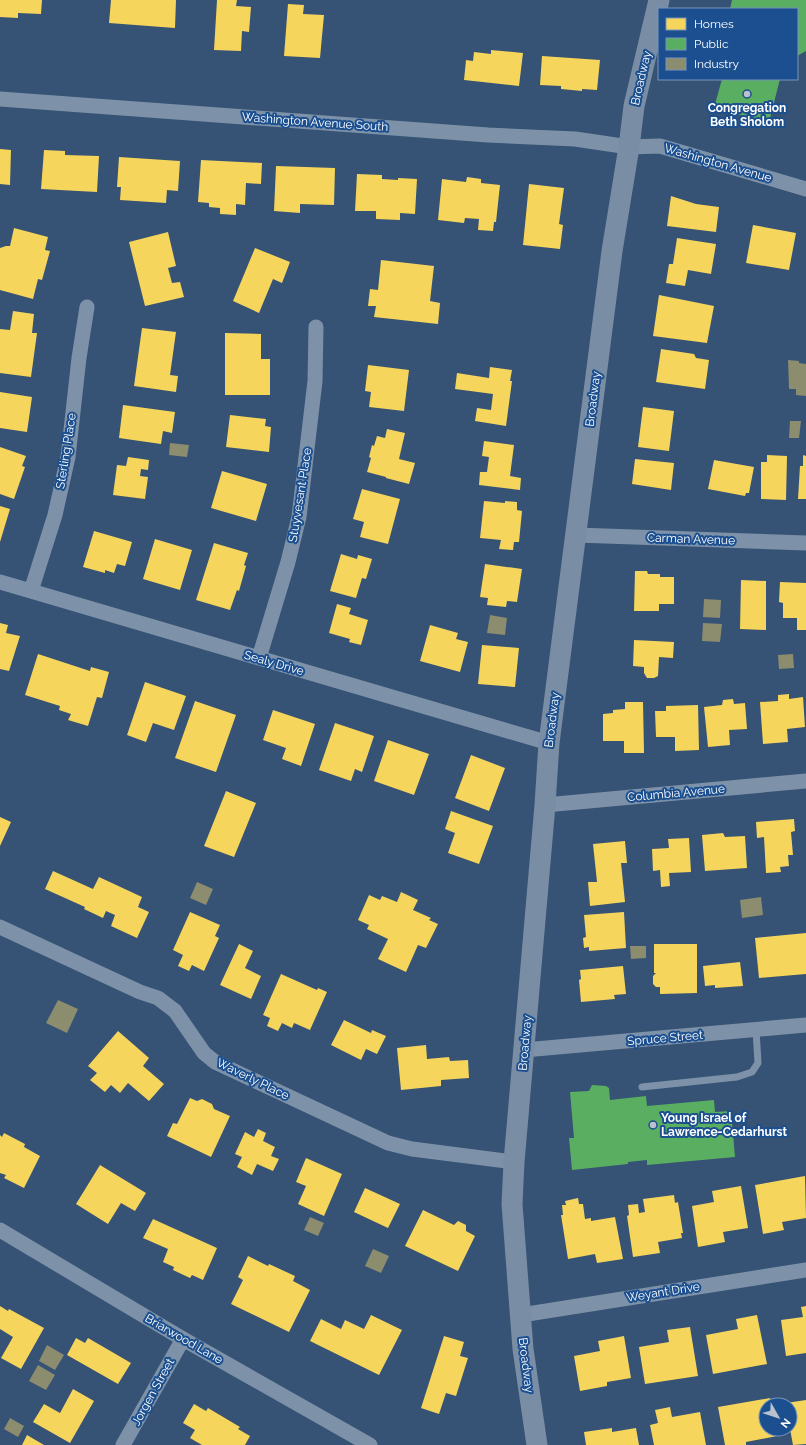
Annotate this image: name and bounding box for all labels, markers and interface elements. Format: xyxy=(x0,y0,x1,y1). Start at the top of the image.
legend xyxy=(658,8,798,80)
text: Homes xyxy=(694,17,734,31)
text: Public xyxy=(694,37,729,51)
street label: Broadway xyxy=(628,49,654,107)
text: Industry xyxy=(694,57,740,71)
marker: Congregation Beth Sholom xyxy=(742,89,752,99)
place label: Congregation Beth Sholom xyxy=(708,101,786,129)
street label: Washington Avenue South xyxy=(241,110,389,134)
street label: Washington Avenue xyxy=(663,141,773,185)
street label: Broadway xyxy=(583,370,603,427)
street label: Sterling Place xyxy=(53,412,79,490)
street label: Stuyvesant Place xyxy=(286,447,314,543)
street label: Carman Avenue xyxy=(647,530,735,548)
street label: Sealy Drive xyxy=(242,648,306,678)
street label: Broadway xyxy=(542,691,562,748)
street label: Columbia Avenue xyxy=(626,782,726,804)
street label: Broadway xyxy=(516,1014,534,1071)
street label: Spruce Street xyxy=(627,1028,703,1048)
street label: Waverly Place xyxy=(214,1055,292,1103)
place label: Young Israel of Lawrence-Cedarhurst xyxy=(661,1111,788,1139)
marker: Young Israel of Lawrence-Cedarhurst xyxy=(648,1120,658,1130)
street label: Weyant Drive xyxy=(625,1279,701,1305)
street label: Briarwood Lane xyxy=(143,1311,225,1367)
street label: Broadway xyxy=(516,1337,536,1394)
street label: Jorgen Street xyxy=(129,1356,177,1428)
north arrow xyxy=(758,1397,798,1437)
text: N xyxy=(778,1416,793,1430)

